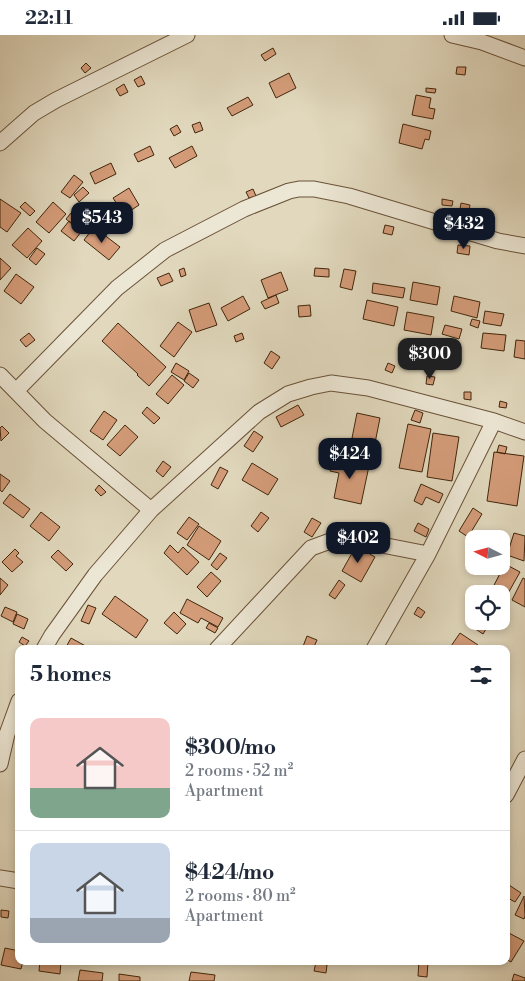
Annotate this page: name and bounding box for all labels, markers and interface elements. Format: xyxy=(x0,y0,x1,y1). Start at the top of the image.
text: 22:11 xyxy=(25,6,73,30)
pin: $543 xyxy=(72,201,132,244)
pin: $432 xyxy=(434,207,494,250)
text: $543 xyxy=(82,208,122,228)
text: $432 xyxy=(444,214,484,234)
pin: $300 xyxy=(400,337,460,380)
text: $300 xyxy=(409,344,451,364)
pin: $424 xyxy=(320,437,380,480)
text: $424 xyxy=(329,444,371,464)
pin: $402 xyxy=(328,521,388,564)
text: $402 xyxy=(337,528,379,548)
north arrow xyxy=(465,530,510,575)
map controls xyxy=(465,530,510,630)
button: locate xyxy=(465,585,510,630)
icon: filters xyxy=(467,661,495,689)
text: 5 homes xyxy=(30,662,111,688)
text: $300/mo xyxy=(185,735,276,761)
icon: home xyxy=(70,738,130,798)
text: 2 rooms · 52 m² xyxy=(185,761,293,781)
text: Apartment xyxy=(185,781,264,801)
text: $424/mo xyxy=(185,860,274,886)
icon: home xyxy=(70,863,130,923)
text: 2 rooms · 80 m² xyxy=(185,886,296,906)
text: Apartment xyxy=(185,906,264,926)

